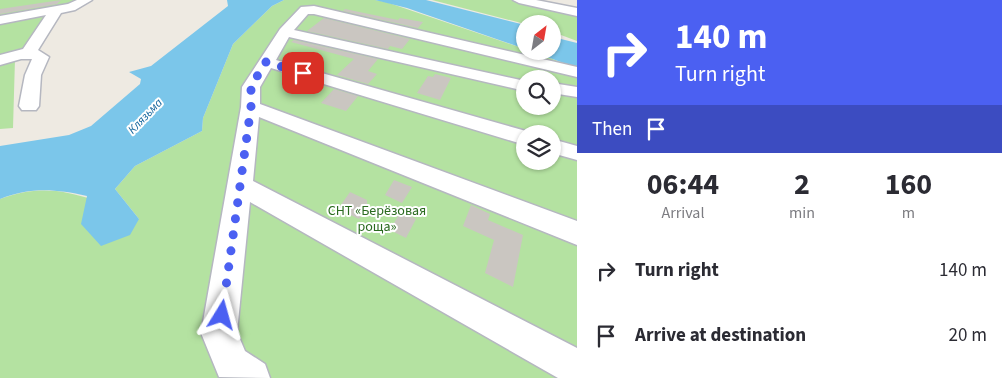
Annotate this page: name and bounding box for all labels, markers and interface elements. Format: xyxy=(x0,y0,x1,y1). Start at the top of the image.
text: 140 m xyxy=(675,12,767,62)
north arrow xyxy=(516,15,561,60)
map controls xyxy=(516,15,561,170)
icon: right xyxy=(592,20,657,85)
pin xyxy=(282,52,324,94)
text: Turn right xyxy=(675,58,765,90)
icon: arrive xyxy=(289,59,317,87)
button: search xyxy=(516,70,561,115)
water label: Клязьма xyxy=(124,94,167,138)
icon: arrive xyxy=(642,115,670,143)
text: Then xyxy=(592,116,632,143)
button: layers xyxy=(516,125,561,170)
text: 06:44 xyxy=(647,163,719,206)
text: 2 xyxy=(794,163,810,206)
text: 160 xyxy=(885,163,932,206)
park label: СНТ «Берёзовая роща» xyxy=(328,201,426,237)
text: Arrival xyxy=(661,202,704,224)
text: min xyxy=(789,202,815,224)
text: m xyxy=(902,202,915,224)
icon: right xyxy=(592,257,620,285)
text: Turn right xyxy=(635,257,719,284)
text: 140 m xyxy=(939,257,987,284)
position arrow xyxy=(195,288,247,340)
icon: arrive xyxy=(592,322,620,350)
text: Arrive at destination xyxy=(635,322,806,349)
text: 20 m xyxy=(949,322,987,349)

